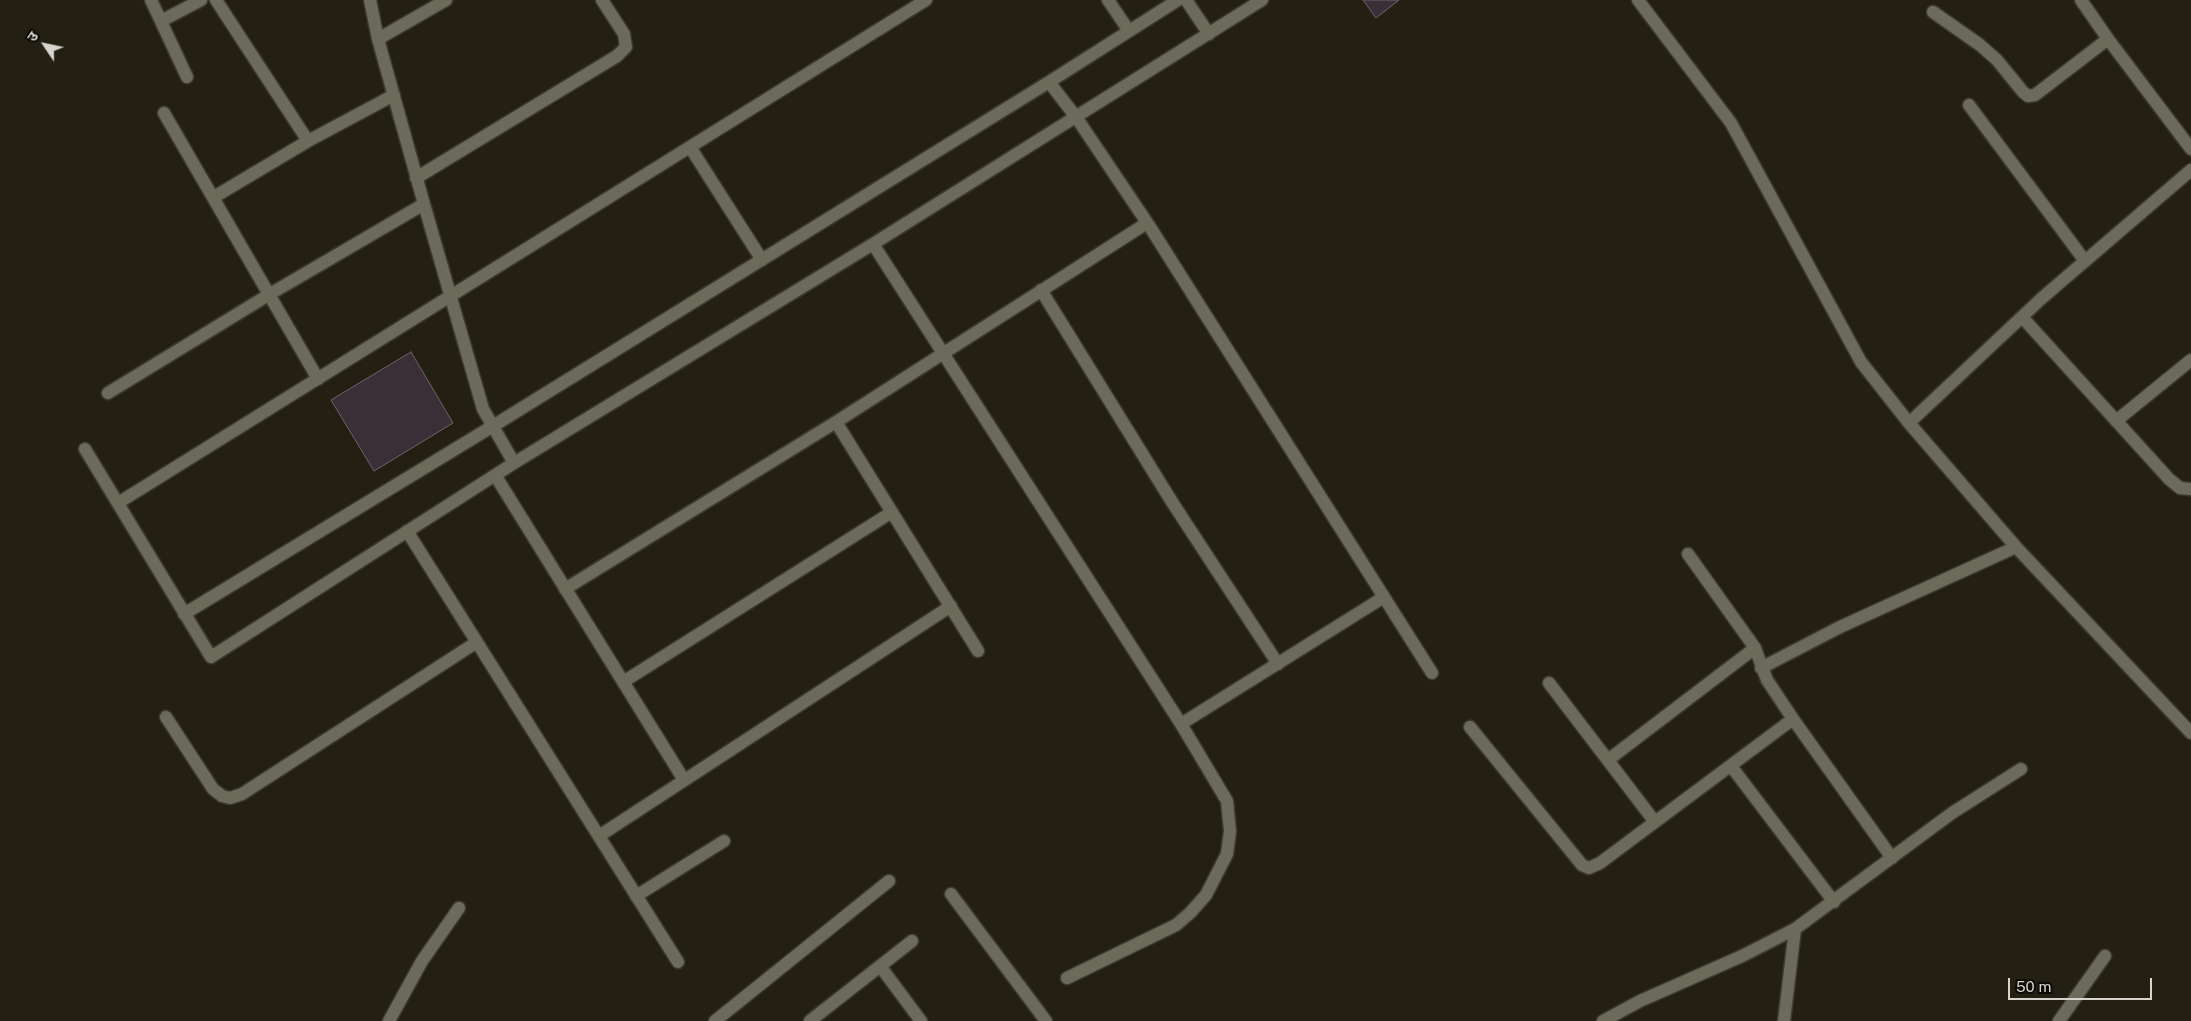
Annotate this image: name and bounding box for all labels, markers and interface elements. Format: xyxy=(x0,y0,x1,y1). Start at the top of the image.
north arrow xyxy=(20,20,70,70)
text: उ xyxy=(24,29,41,44)
scale bar xyxy=(2011,968,2155,1000)
text: 50 m xyxy=(2016,978,2051,995)

